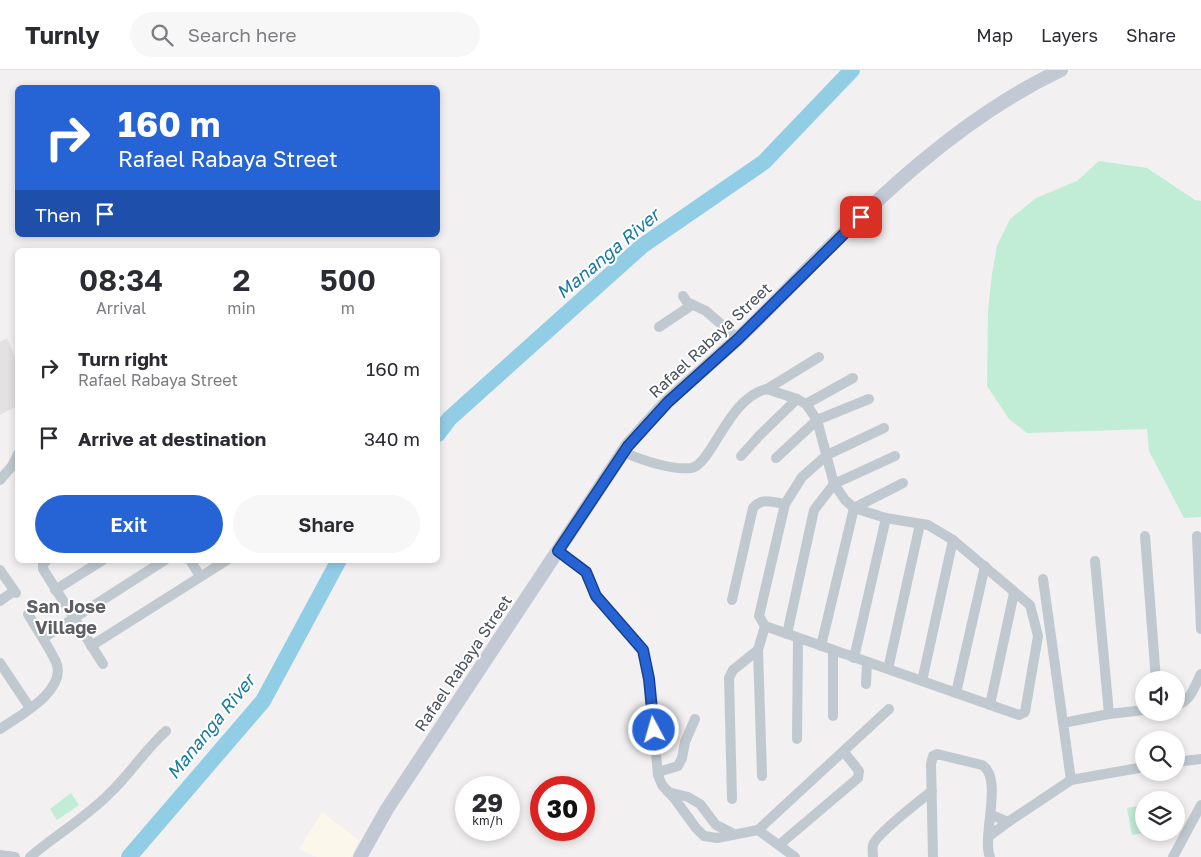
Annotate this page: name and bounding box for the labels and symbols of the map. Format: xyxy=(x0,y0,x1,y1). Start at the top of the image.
pin xyxy=(840,196,882,238)
water label: Mananga River xyxy=(551,202,666,303)
street label: Rafael Rabaya Street xyxy=(645,278,775,402)
street label: Rafael Rabaya Street xyxy=(410,591,516,735)
district label: San Jose Village xyxy=(26,595,106,638)
water label: Mananga River xyxy=(161,667,261,783)
position arrow xyxy=(627,703,679,755)
speed limit sign: 30 xyxy=(530,776,595,841)

